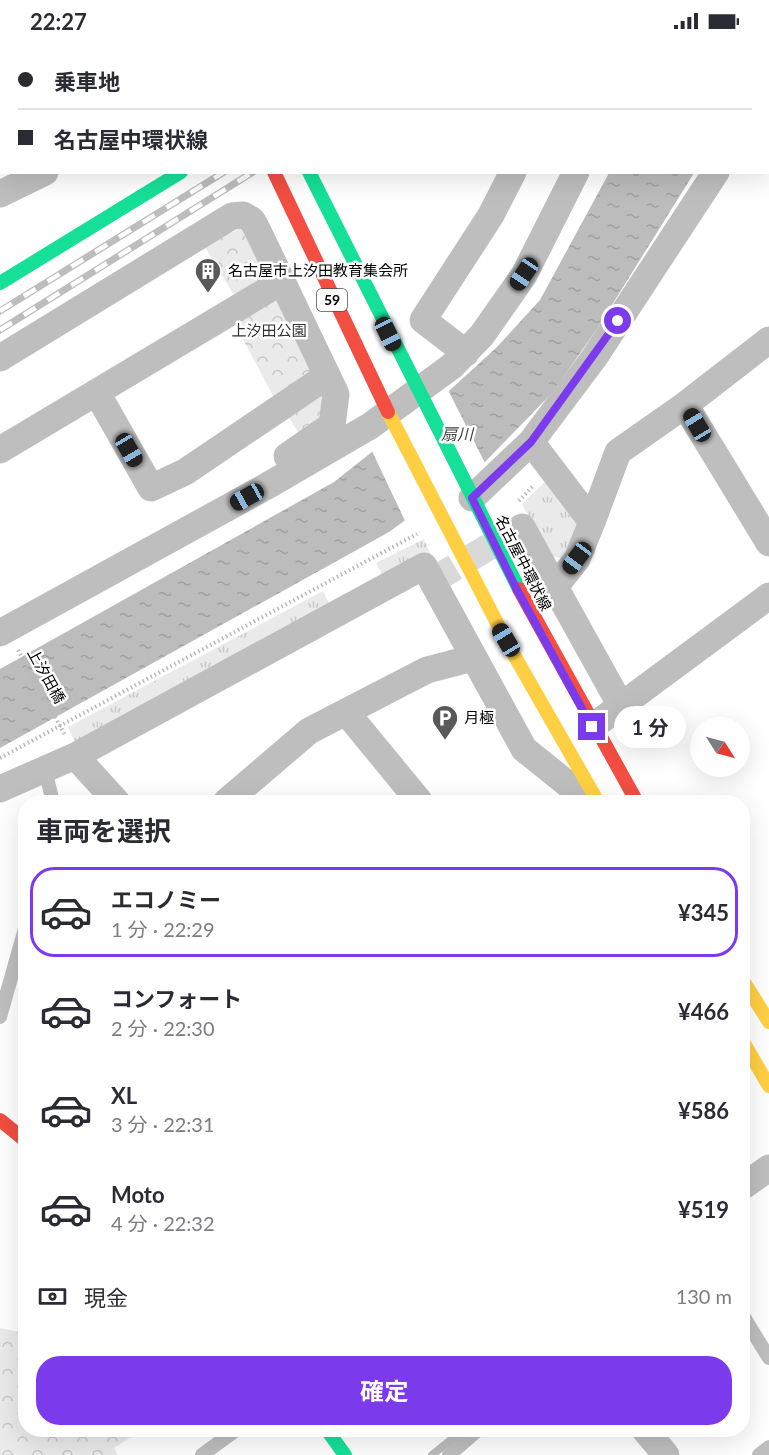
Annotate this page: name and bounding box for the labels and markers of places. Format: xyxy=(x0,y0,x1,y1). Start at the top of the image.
building icon: 名古屋市上汐田教育集会所 xyxy=(193,256,223,294)
place label: 名古屋市上汐田教育集会所 xyxy=(228,261,408,279)
parking icon: 月極 xyxy=(430,703,460,741)
place label: 月極 xyxy=(464,708,494,726)

